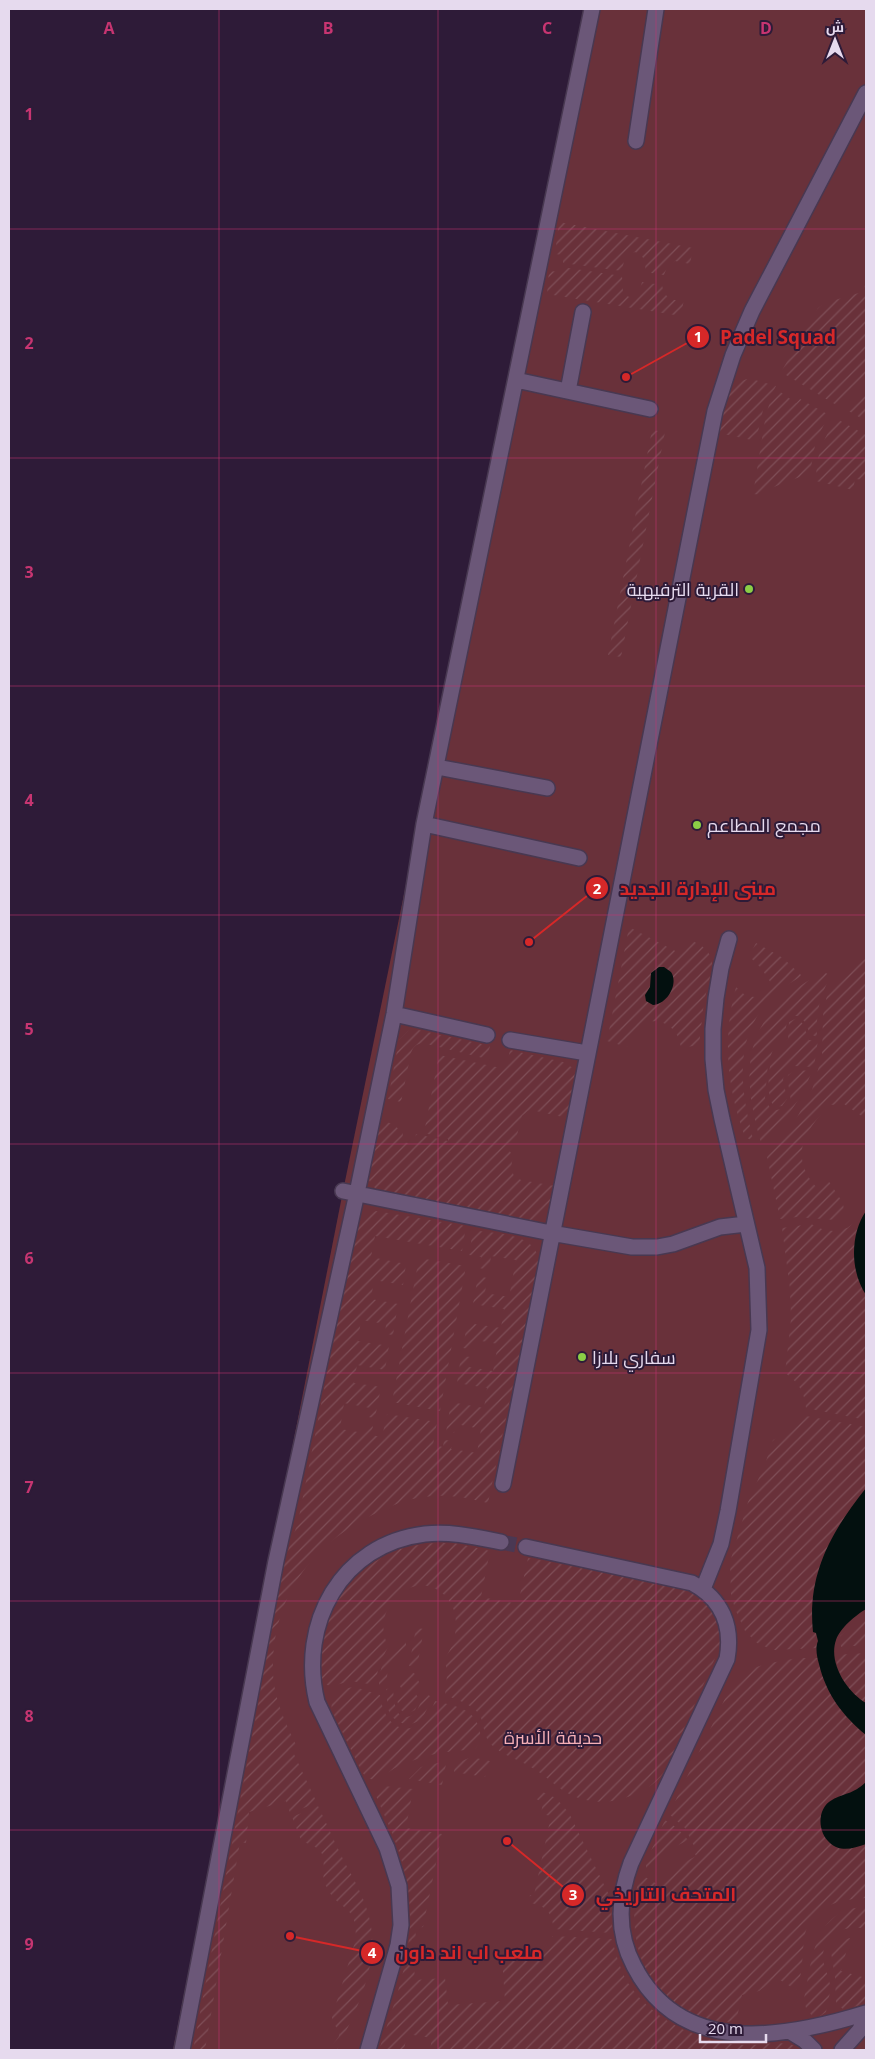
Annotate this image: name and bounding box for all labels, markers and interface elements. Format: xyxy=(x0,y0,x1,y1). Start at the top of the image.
north arrow xyxy=(810,15,860,65)
text: A xyxy=(103,17,115,39)
text: B xyxy=(323,17,333,39)
text: C xyxy=(542,17,552,39)
text: D xyxy=(760,17,772,39)
text: ش xyxy=(826,17,844,36)
text: 1 xyxy=(24,103,34,125)
callout: Padel Squad xyxy=(686,320,846,354)
text: Padel Squad xyxy=(720,324,836,350)
text: 1 xyxy=(694,326,702,346)
text: 2 xyxy=(24,332,34,354)
text: 3 xyxy=(24,561,34,583)
place label: القرية الترفيهية xyxy=(627,577,739,601)
marker: القرية الترفيهية xyxy=(743,583,755,595)
text: 4 xyxy=(24,789,34,811)
place label: مجمع المطاعم xyxy=(707,813,821,838)
marker: مجمع المطاعم xyxy=(691,819,703,831)
callout: مبنى الإدارة الجديد xyxy=(585,871,786,905)
text: مبنى الإدارة الجديد xyxy=(620,875,776,902)
text: 2 xyxy=(593,878,602,898)
text: 5 xyxy=(24,1018,34,1040)
text: 6 xyxy=(24,1247,34,1269)
place label: سفاري بلازا xyxy=(592,1345,676,1372)
marker: سفاري بلازا xyxy=(576,1351,588,1363)
text: 7 xyxy=(24,1476,34,1498)
text: 8 xyxy=(24,1705,34,1727)
park label: حديقة الأسرة xyxy=(504,1725,602,1749)
callout: المتحف التاريخي xyxy=(561,1878,746,1912)
text: المتحف التاريخي xyxy=(596,1881,736,1910)
text: 3 xyxy=(569,1884,577,1904)
text: 9 xyxy=(24,1933,34,1955)
callout: ملعب اب اند داون xyxy=(360,1936,552,1970)
text: ملعب اب اند داون xyxy=(395,1939,543,1965)
text: 4 xyxy=(368,1942,377,1962)
scale bar xyxy=(700,2012,766,2044)
text: 20 m xyxy=(708,2018,743,2038)

